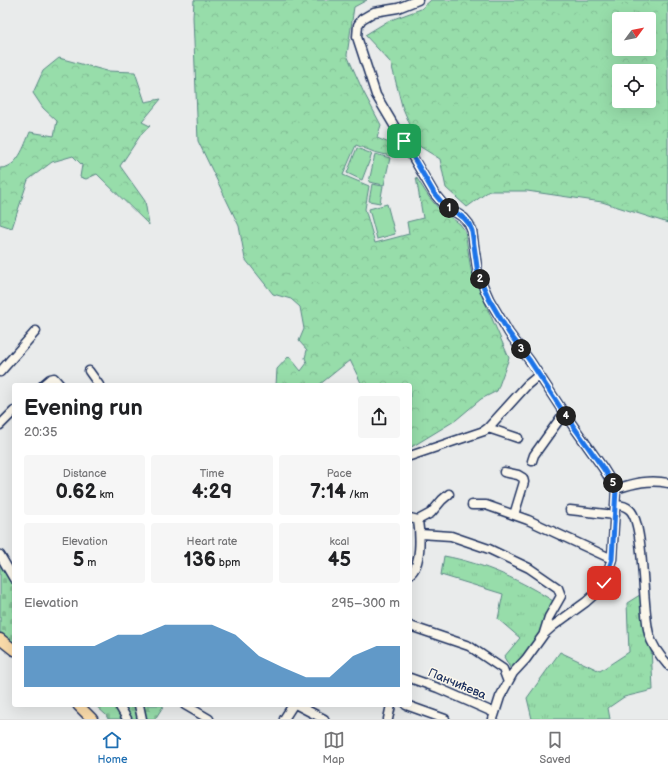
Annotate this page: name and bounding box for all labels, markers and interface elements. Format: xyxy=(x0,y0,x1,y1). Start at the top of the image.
north arrow xyxy=(612,12,656,56)
map controls xyxy=(612,12,656,108)
button: locate xyxy=(612,64,656,108)
pin xyxy=(387,124,421,158)
icon: arrive xyxy=(393,130,415,152)
pin: 1 xyxy=(439,198,459,218)
text: 1 xyxy=(447,201,451,214)
pin: 2 xyxy=(470,269,490,289)
text: 2 xyxy=(477,272,483,285)
pin: 3 xyxy=(511,339,531,359)
text: 3 xyxy=(518,342,524,355)
text: Evening run xyxy=(24,395,143,422)
button: share xyxy=(358,396,400,438)
pin: 4 xyxy=(556,406,576,426)
text: 4 xyxy=(563,409,569,422)
text: 20:35 xyxy=(24,424,57,440)
text: Distance xyxy=(63,467,107,480)
text: Time xyxy=(200,467,224,480)
text: Pace xyxy=(327,467,352,480)
pin: 5 xyxy=(603,473,623,493)
text: 5 xyxy=(610,476,616,489)
text: 0.62 xyxy=(55,480,96,504)
text: 4:29 xyxy=(192,480,232,504)
text: 7:14 xyxy=(310,480,346,504)
text: km xyxy=(96,488,114,501)
text: /km xyxy=(346,488,369,501)
text: Elevation xyxy=(62,535,108,548)
text: Heart rate xyxy=(187,535,237,548)
text: kcal xyxy=(329,535,349,548)
text: 5 xyxy=(73,548,84,572)
text: 136 xyxy=(184,548,216,572)
text: 45 xyxy=(328,548,351,572)
text: m xyxy=(84,556,96,569)
text: bpm xyxy=(216,556,240,569)
pin xyxy=(587,566,621,600)
icon: check xyxy=(593,572,615,594)
text: Elevation xyxy=(24,595,78,611)
text: 295–300 m xyxy=(331,595,400,611)
street label: Панчићева xyxy=(426,665,488,703)
tab: Home xyxy=(98,729,127,766)
tab: Map xyxy=(322,729,345,766)
tab: Saved xyxy=(540,729,570,766)

